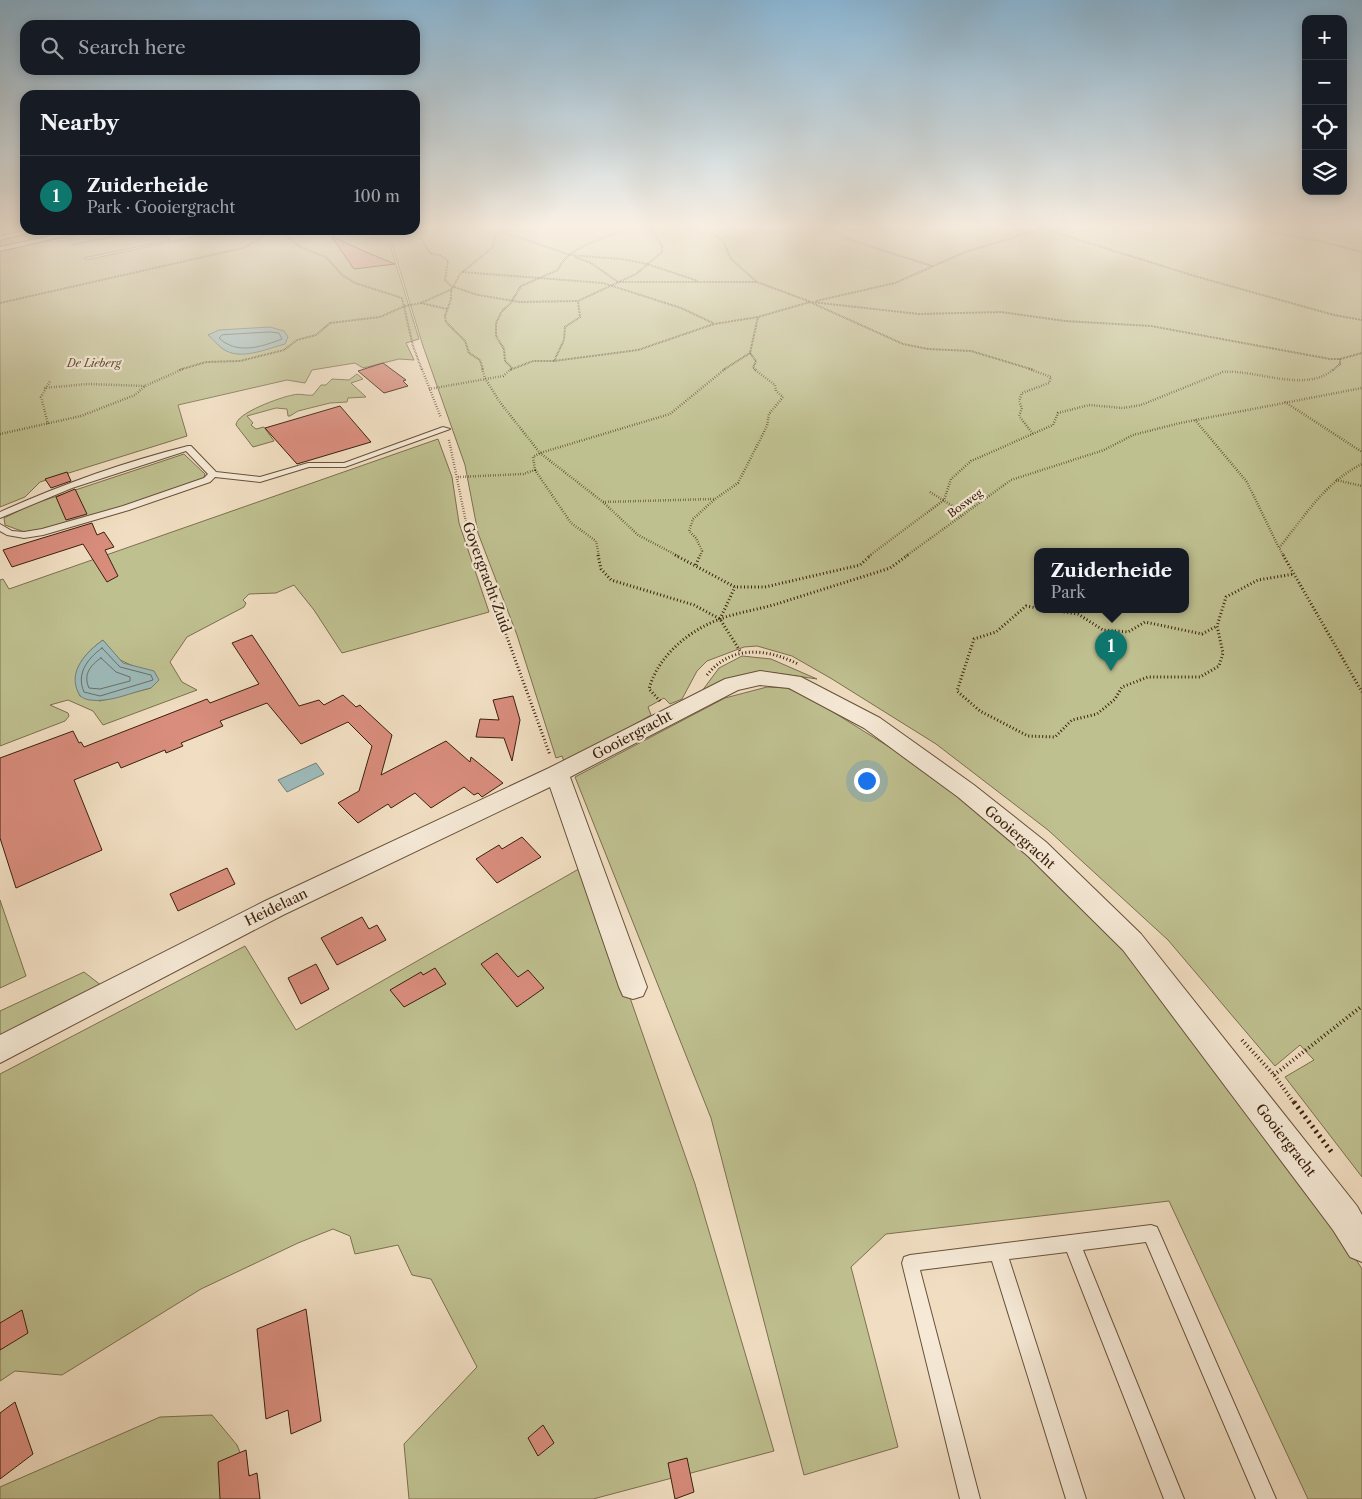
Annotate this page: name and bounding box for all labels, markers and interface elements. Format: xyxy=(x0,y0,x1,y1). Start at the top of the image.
map controls xyxy=(1302,15,1347,195)
button: + xyxy=(1302,15,1347,60)
search box xyxy=(20,20,420,75)
icon: search xyxy=(38,34,66,62)
text: Search here xyxy=(78,36,186,59)
button: − xyxy=(1302,60,1347,105)
button: locate xyxy=(1302,105,1347,150)
text: Nearby xyxy=(40,110,119,135)
button: layers xyxy=(1302,150,1347,195)
text: Zuiderheide xyxy=(87,174,208,197)
text: 1 xyxy=(52,186,60,206)
text: 100 m xyxy=(354,186,400,206)
text: Park · Gooiergracht xyxy=(87,197,235,217)
park label: De Lieberg xyxy=(66,356,122,370)
street label: Bosweg xyxy=(945,485,985,520)
street label: Goyergracht Zuid xyxy=(459,519,516,635)
popup xyxy=(1034,548,1189,613)
text: Zuiderheide xyxy=(1051,559,1172,582)
text: Park xyxy=(1051,582,1086,602)
pin: 1 xyxy=(1095,630,1127,671)
street label: Gooiergracht xyxy=(589,706,675,764)
your location xyxy=(854,768,880,794)
street label: Gooiergracht xyxy=(981,801,1059,873)
street label: Heidelaan xyxy=(242,884,311,930)
street label: Gooiergracht xyxy=(1252,1100,1320,1180)

